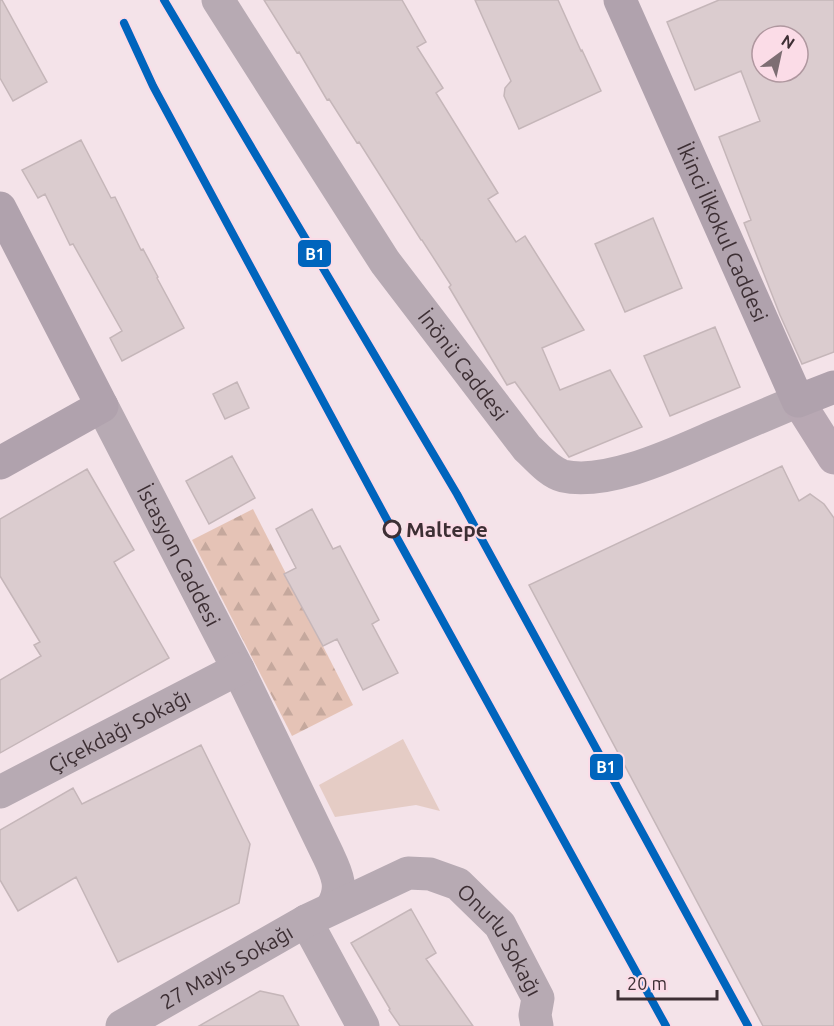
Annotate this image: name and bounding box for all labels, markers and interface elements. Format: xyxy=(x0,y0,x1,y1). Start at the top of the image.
north arrow xyxy=(750,24,810,84)
text: N xyxy=(778,31,798,52)
street label: İkinci İlkokul Caddesi xyxy=(673,139,773,325)
line badge: B1 xyxy=(297,239,332,268)
text: B1 xyxy=(305,245,325,263)
street label: İnönü Caddesi xyxy=(414,305,513,425)
street label: İstasyon Caddesi xyxy=(133,480,226,630)
place label: Maltepe xyxy=(406,517,488,541)
marker: Maltepe xyxy=(383,520,401,538)
street label: Çiçekdağı Sokağı xyxy=(44,684,194,777)
line badge: B1 xyxy=(589,753,624,781)
text: B1 xyxy=(596,758,616,776)
street label: Onurlu Sokağı xyxy=(453,879,547,1000)
street label: 27 Mayıs Sokağı xyxy=(156,919,297,1014)
scale bar xyxy=(618,963,717,1001)
text: 20 m xyxy=(627,973,667,993)

